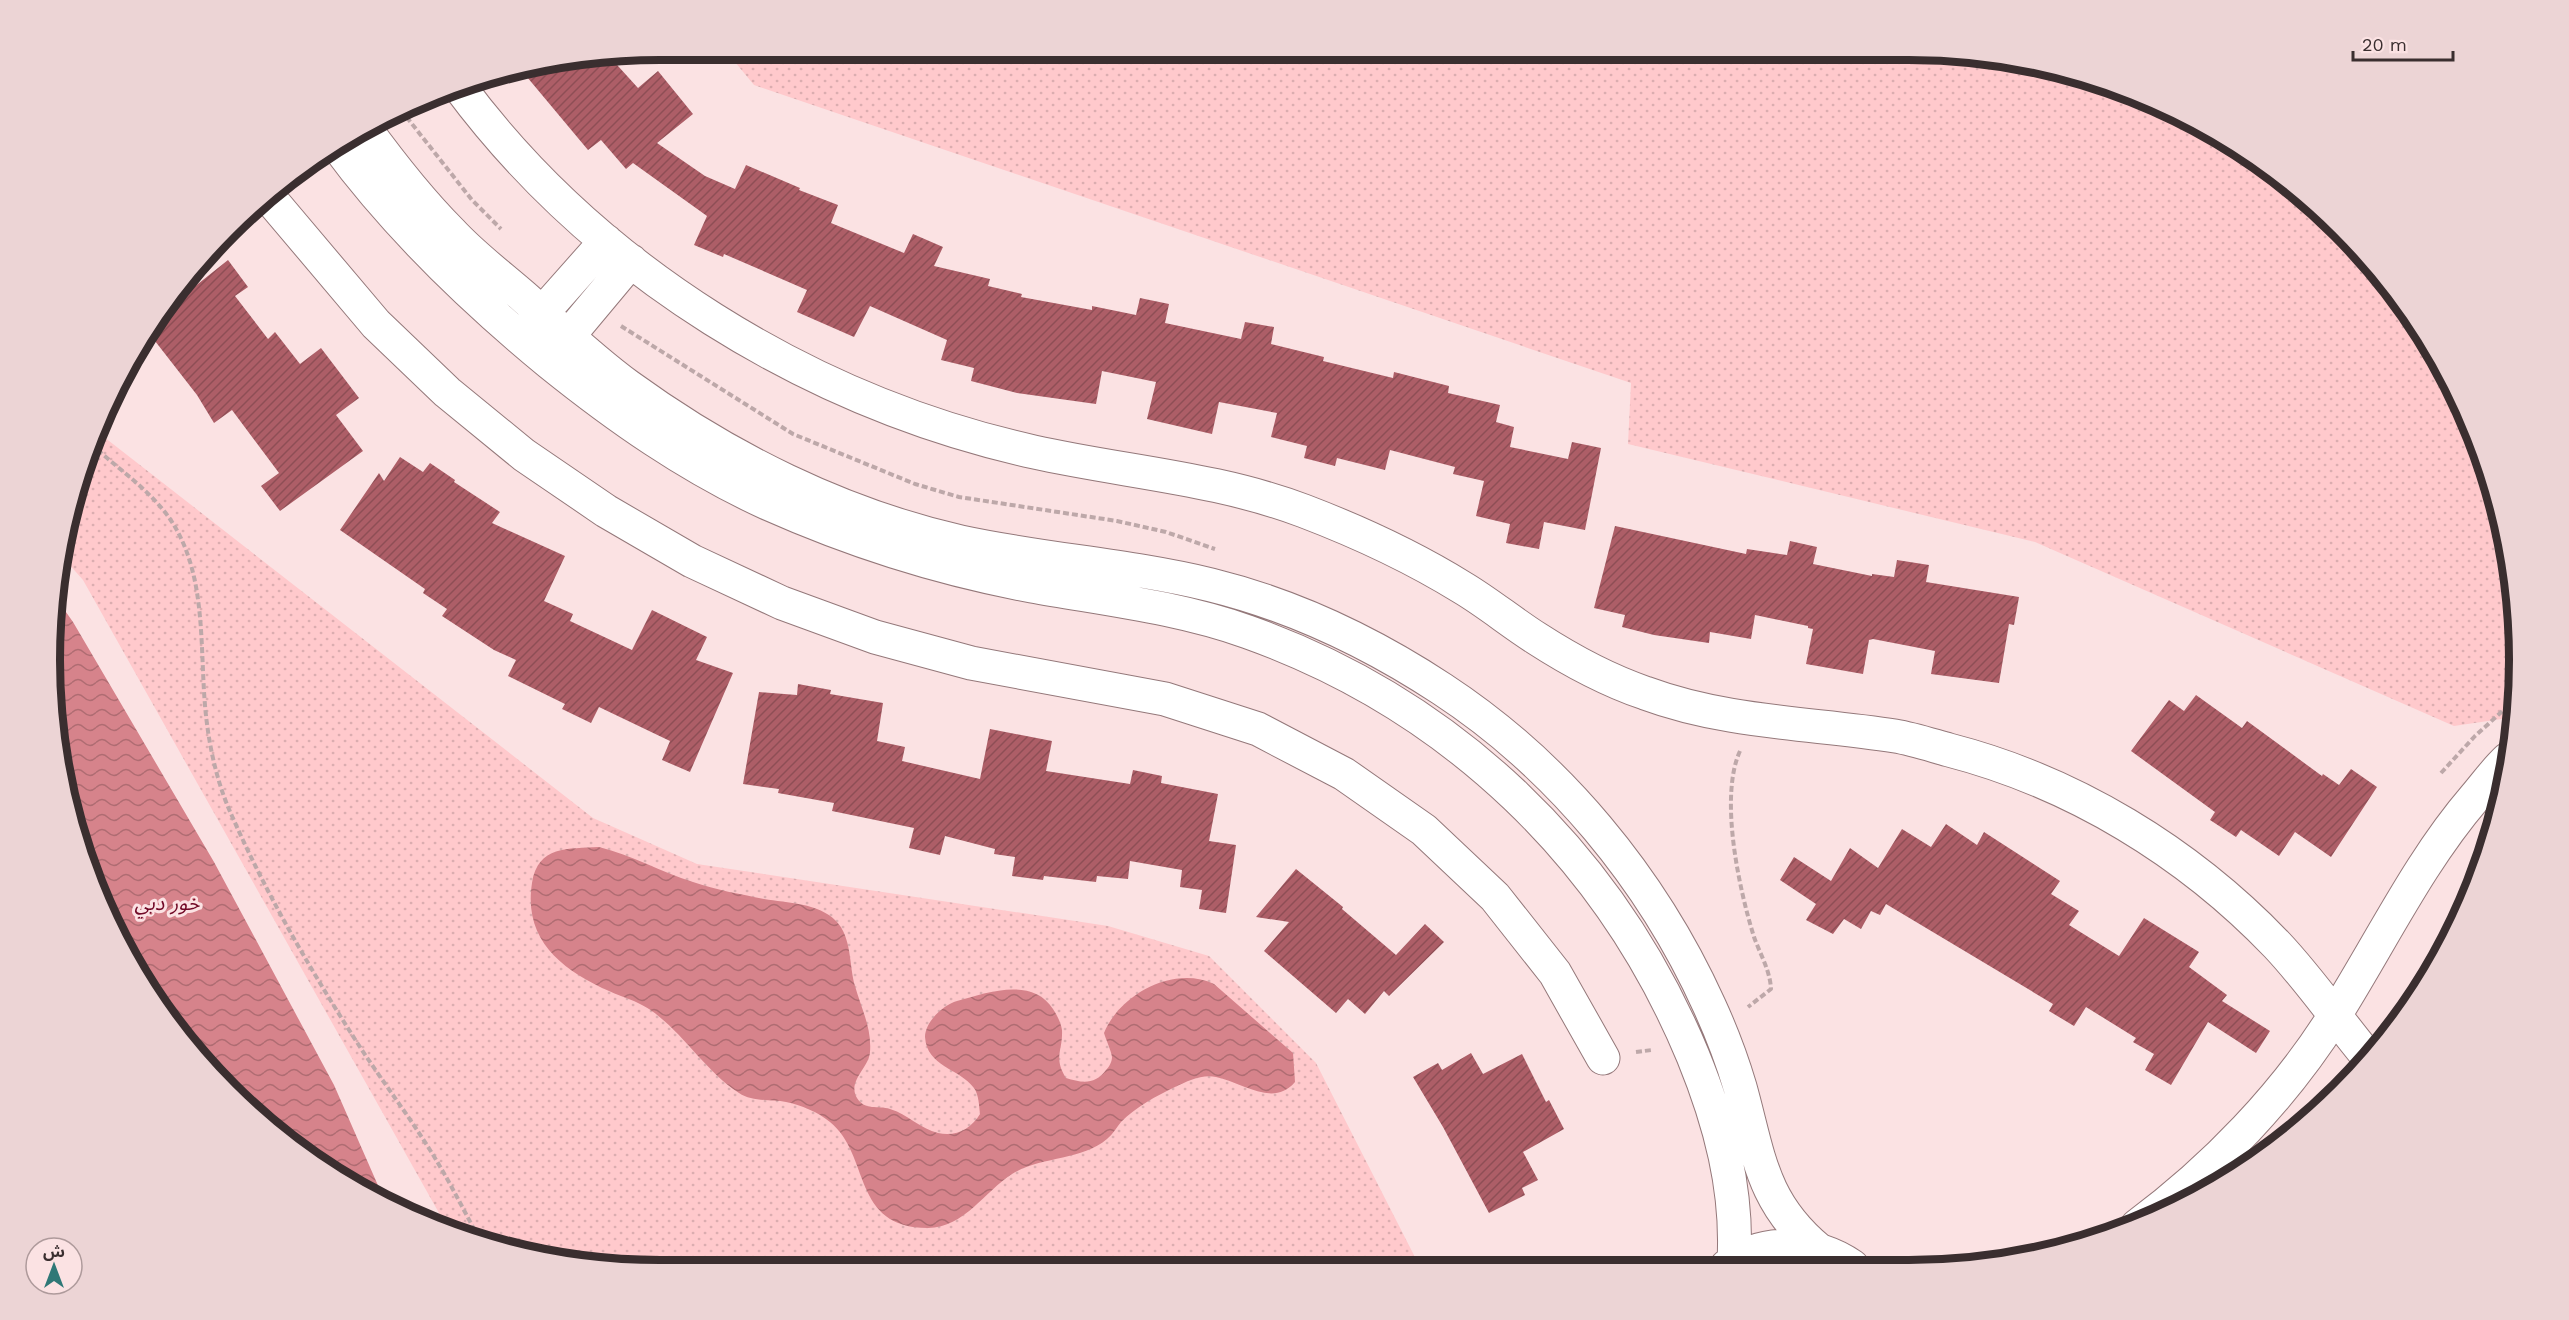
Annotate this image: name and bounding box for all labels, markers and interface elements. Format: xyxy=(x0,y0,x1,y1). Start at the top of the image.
scale bar xyxy=(2353,24,2454,62)
text: 20 m xyxy=(2362,34,2407,55)
water label: خور دبي xyxy=(135,891,200,919)
north arrow xyxy=(24,1236,84,1296)
text: ش xyxy=(43,1242,65,1261)

